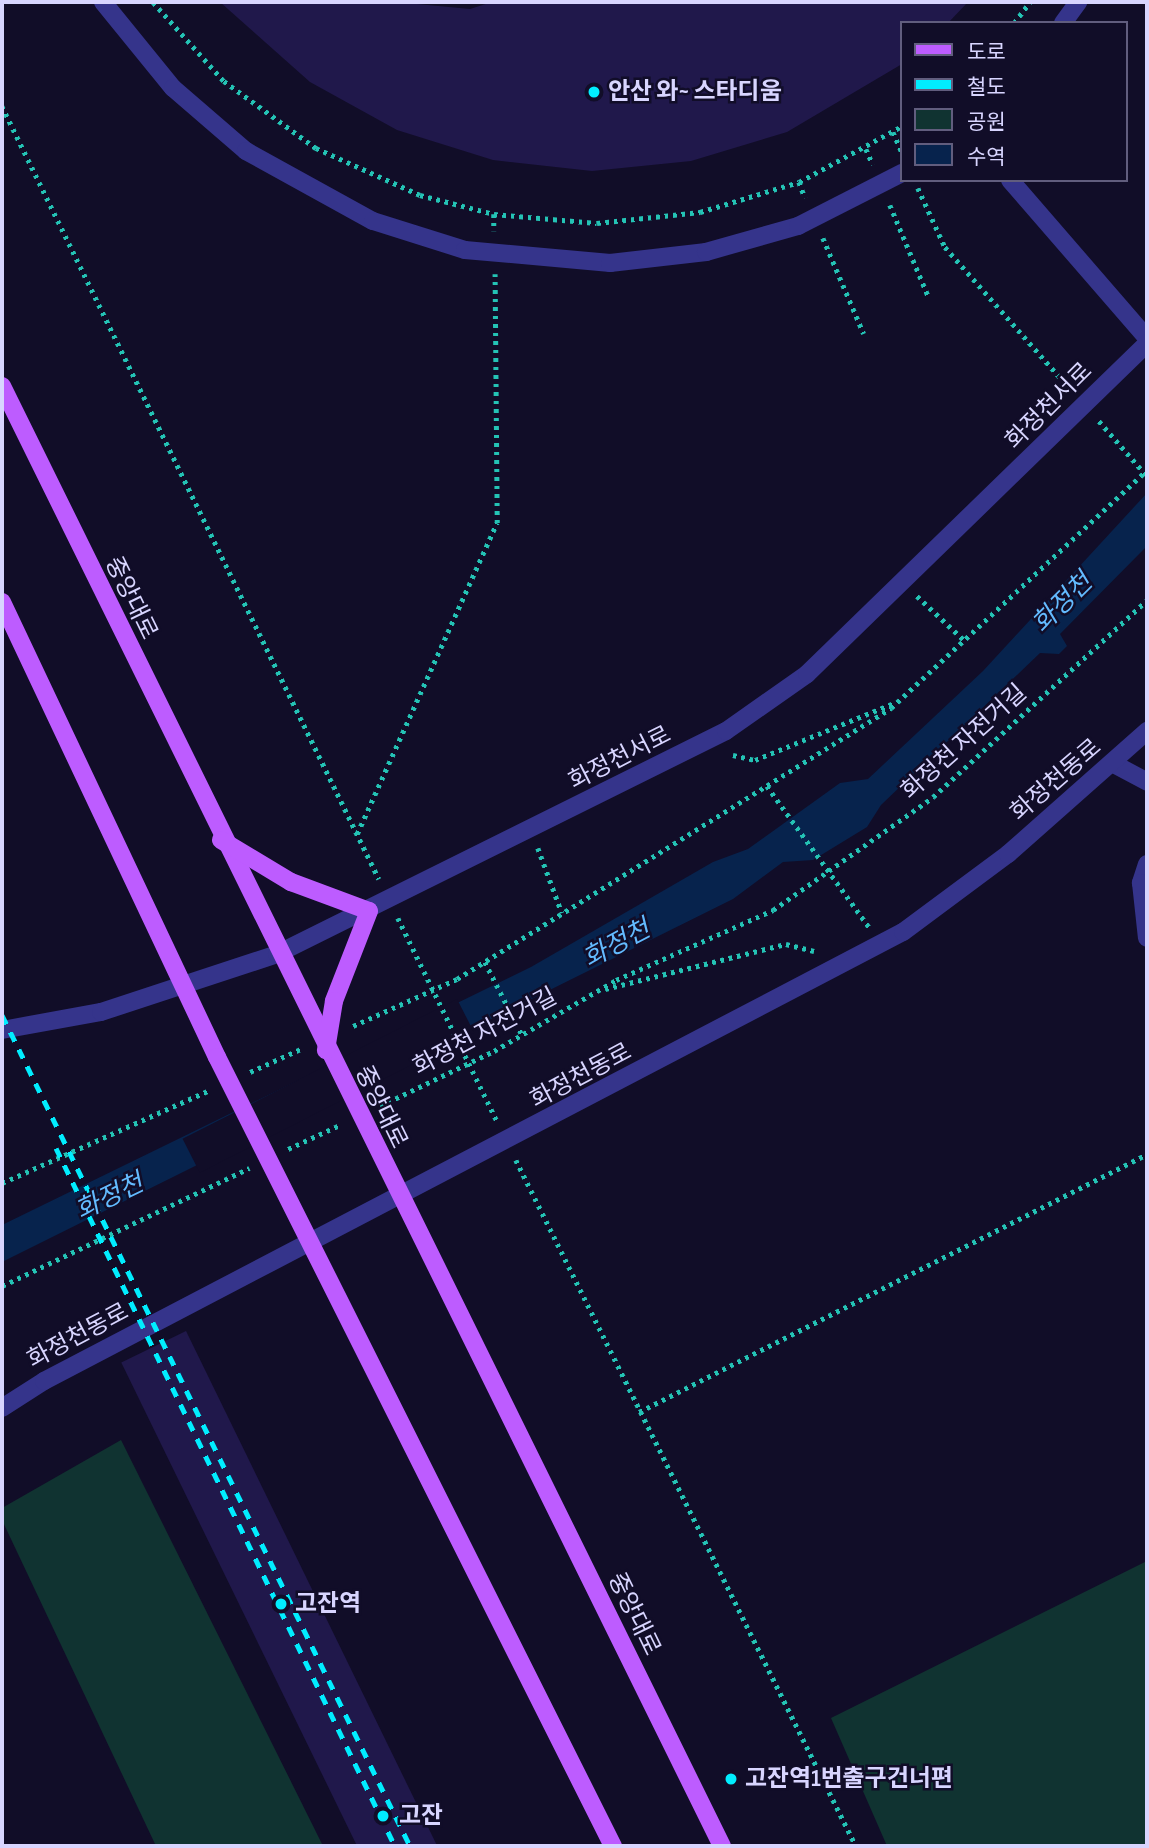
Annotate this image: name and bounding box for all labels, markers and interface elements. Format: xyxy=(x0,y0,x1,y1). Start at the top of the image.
legend xyxy=(900,21,1128,182)
text: 도로 xyxy=(967,40,1006,65)
text: 철도 xyxy=(967,75,1006,100)
place label: 안산 와~ 스타디움 xyxy=(608,78,782,106)
marker: 안산 와~ 스타디움 xyxy=(586,84,602,100)
text: 공원 xyxy=(967,110,1006,135)
text: 수역 xyxy=(967,145,1006,170)
street label: 화정천서로 xyxy=(1000,357,1098,455)
street label: 중앙대로 xyxy=(99,552,163,644)
water label: 화정천 xyxy=(1027,568,1099,640)
street label: 화정천 자전거길 xyxy=(896,678,1032,806)
street label: 화정천서로 xyxy=(564,720,676,796)
street label: 화정천동로 xyxy=(1005,733,1107,827)
water label: 화정천 xyxy=(578,914,656,976)
street label: 화정천 자전거길 xyxy=(408,982,562,1082)
street label: 화정천동로 xyxy=(526,1037,636,1115)
street label: 중앙대로 xyxy=(349,1061,413,1153)
water label: 화정천 xyxy=(71,1168,149,1228)
street label: 화정천동로 xyxy=(23,1297,133,1375)
street label: 중앙대로 xyxy=(602,1568,666,1660)
place label: 고잔역 xyxy=(295,1590,361,1618)
marker: 고잔역 xyxy=(273,1596,289,1612)
place label: 고잔역1번출구건너편 xyxy=(745,1765,953,1793)
marker: 고잔역1번출구건너편 xyxy=(723,1771,739,1787)
place label: 고잔 xyxy=(399,1802,443,1830)
marker: 고잔 xyxy=(373,1806,393,1826)

